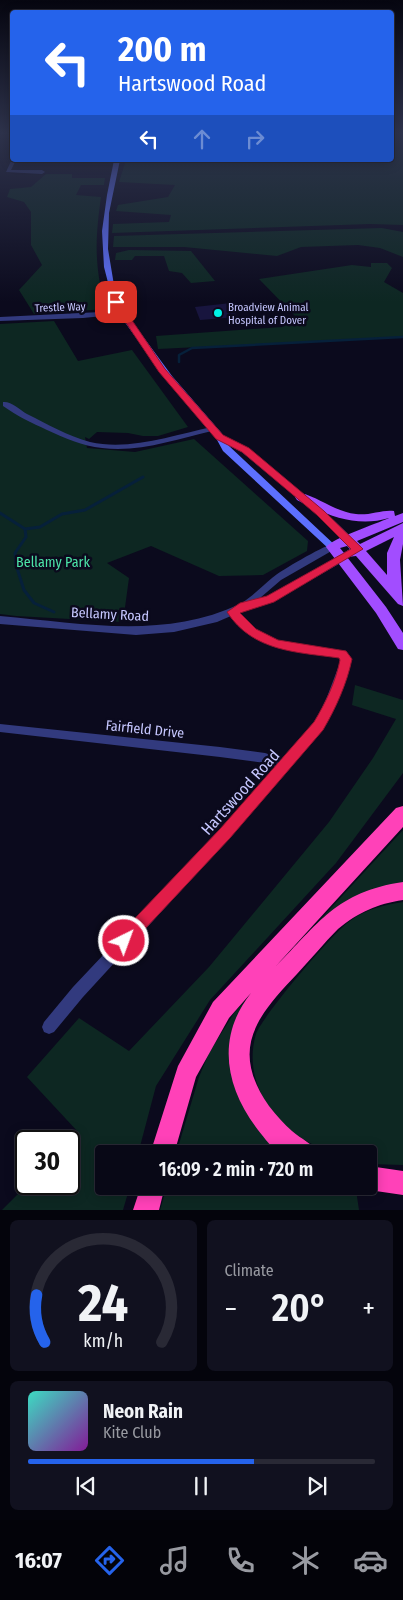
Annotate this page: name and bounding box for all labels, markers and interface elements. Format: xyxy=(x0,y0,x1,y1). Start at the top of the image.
text: 200 m xyxy=(118,28,206,70)
icon: left xyxy=(35,30,100,95)
text: Hartswood Road xyxy=(118,70,266,97)
icon: left xyxy=(135,125,163,153)
icon: ahead xyxy=(188,125,216,153)
icon: right xyxy=(241,125,269,153)
pin xyxy=(95,281,137,323)
icon: arrive xyxy=(102,288,130,316)
street label: Trestle Way xyxy=(34,300,86,315)
place label: Broadview Animal Hospital of Dover xyxy=(228,301,309,327)
marker: Broadview Animal Hospital of Dover xyxy=(212,307,224,319)
park label: Bellamy Park xyxy=(16,554,90,571)
street label: Bellamy Road xyxy=(71,604,149,625)
street label: Fairfield Drive xyxy=(105,717,185,742)
street label: Hartswood Road xyxy=(197,746,284,839)
position arrow xyxy=(97,914,149,966)
speed limit sign: 30 xyxy=(15,1130,80,1195)
text: 16:09 · 2 min · 720 m xyxy=(159,1158,313,1181)
text: Climate xyxy=(225,1261,274,1280)
text: 24 xyxy=(77,1272,128,1335)
text: 20° xyxy=(272,1285,328,1331)
text: − xyxy=(225,1292,237,1325)
text: + xyxy=(362,1292,375,1325)
text: km/h xyxy=(83,1330,123,1352)
text: Neon Rain xyxy=(103,1400,183,1423)
text: Kite Club xyxy=(103,1423,161,1442)
icon: previous xyxy=(72,1472,100,1500)
icon: pause xyxy=(187,1472,215,1500)
icon: next xyxy=(303,1472,331,1500)
icon: directions xyxy=(92,1543,127,1578)
icon: music xyxy=(157,1543,192,1578)
icon: phone xyxy=(223,1543,258,1578)
icon: climate xyxy=(288,1543,323,1578)
icon: car xyxy=(353,1543,388,1578)
text: 16:07 xyxy=(15,1547,62,1574)

